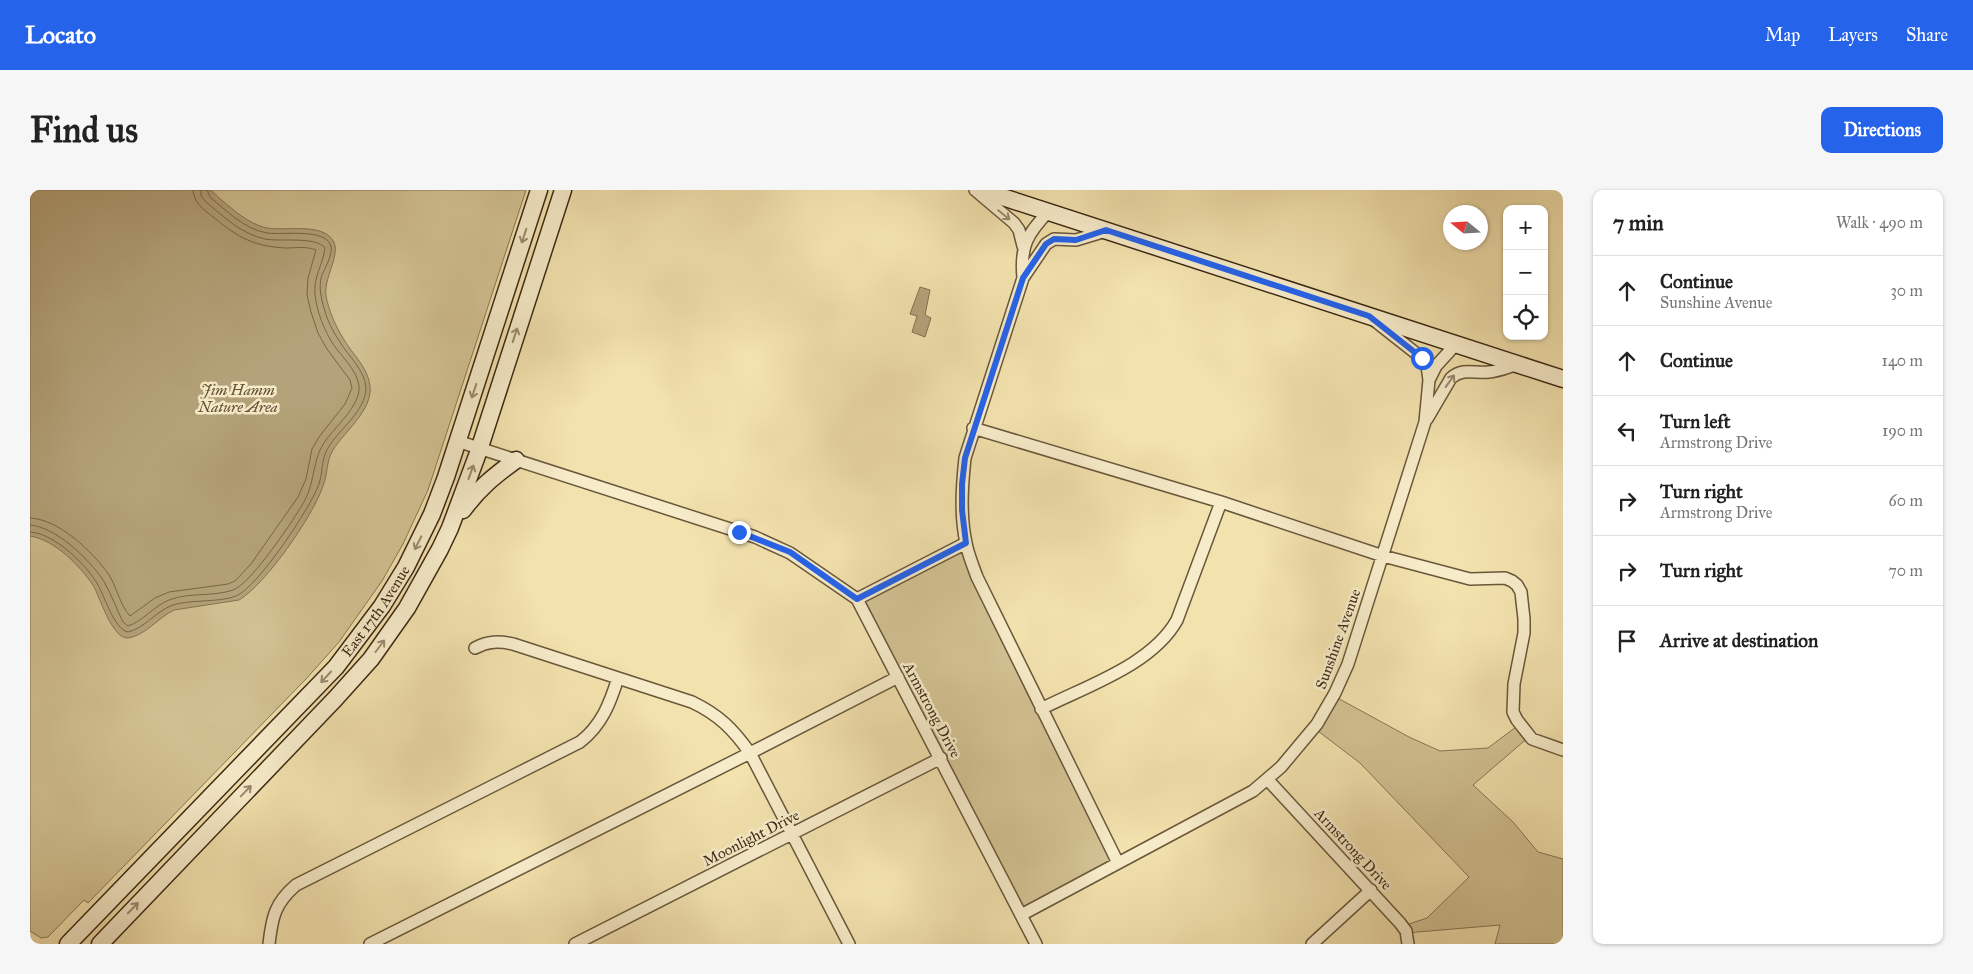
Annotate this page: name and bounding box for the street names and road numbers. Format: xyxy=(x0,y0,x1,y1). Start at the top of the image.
street label: East 17th Avenue xyxy=(338,562,414,660)
street label: Sunshine Avenue xyxy=(1312,586,1364,692)
street label: Armstrong Drive xyxy=(899,658,965,761)
street label: Armstrong Drive xyxy=(1310,804,1396,894)
street label: Moonlight Drive xyxy=(700,806,802,870)

